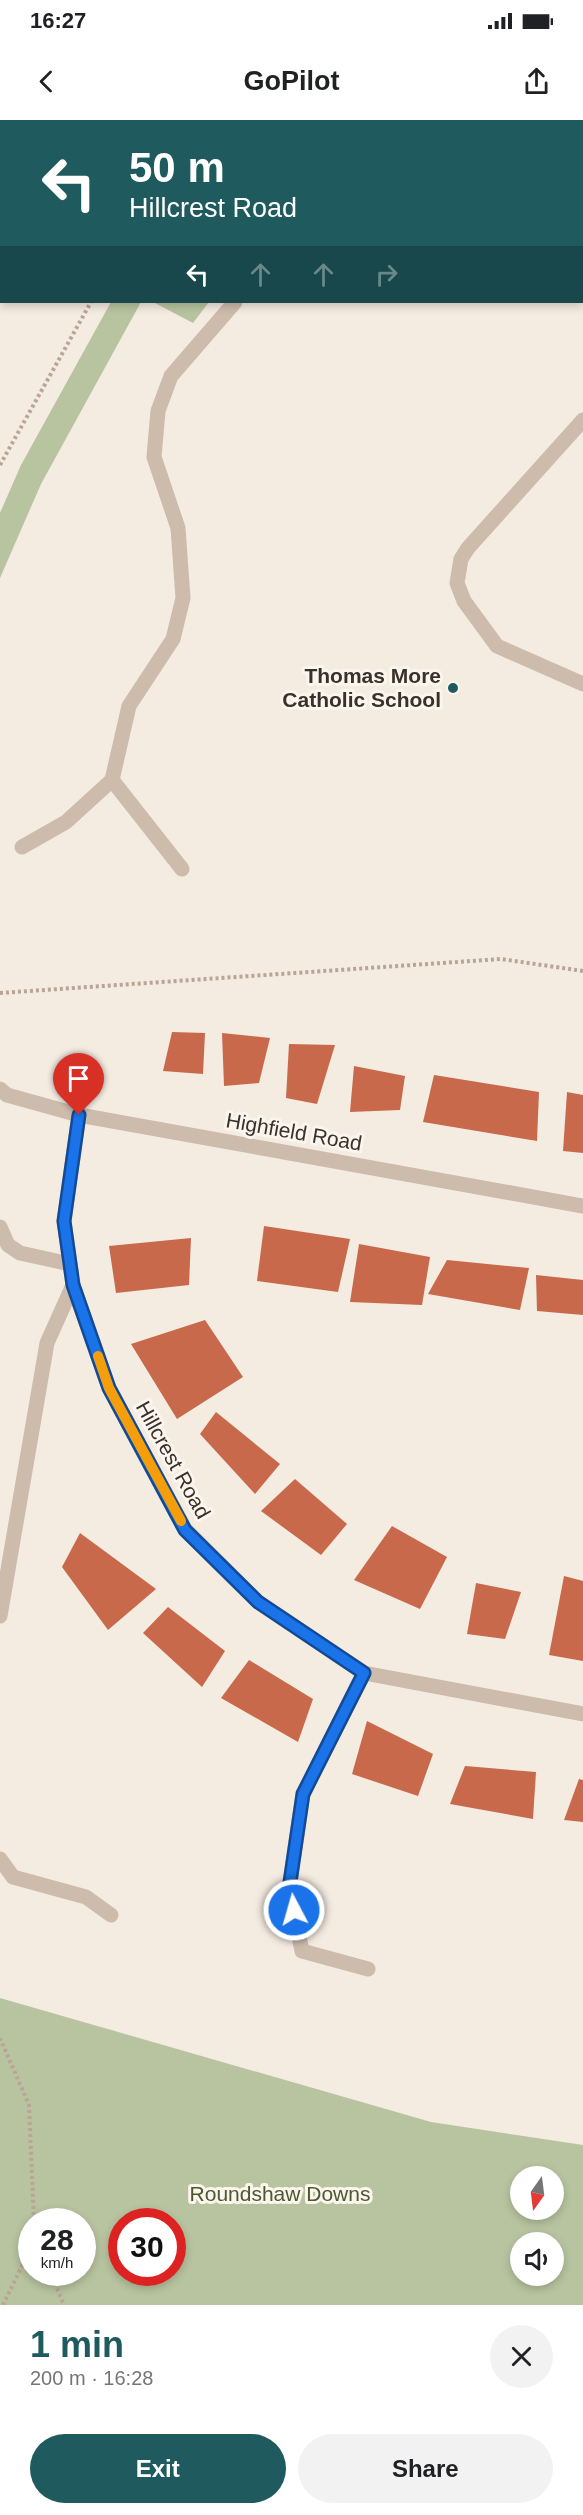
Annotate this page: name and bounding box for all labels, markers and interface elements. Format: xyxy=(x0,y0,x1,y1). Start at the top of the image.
text: 16:27 xyxy=(30,8,86,33)
icon: back xyxy=(30,65,63,98)
icon: share xyxy=(520,65,553,98)
text: GoPilot xyxy=(244,66,340,96)
icon: left xyxy=(30,144,108,222)
text: 50 m xyxy=(129,144,225,191)
text: Hillcrest Road xyxy=(129,193,297,223)
icon: left xyxy=(181,258,214,291)
icon: ahead xyxy=(244,258,277,291)
icon: ahead xyxy=(307,258,340,291)
icon: right xyxy=(370,258,403,291)
place label: Thomas More Catholic School xyxy=(282,664,441,711)
marker: Thomas More Catholic School xyxy=(446,681,460,695)
pin xyxy=(53,1053,104,1115)
icon: arrive xyxy=(62,1062,95,1095)
street label: Highfield Road xyxy=(224,1108,364,1155)
street label: Hillcrest Road xyxy=(132,1397,215,1522)
position arrow xyxy=(262,1878,326,1942)
north arrow xyxy=(510,2166,564,2220)
map controls xyxy=(510,2166,564,2286)
park label: Roundshaw Downs xyxy=(190,2182,370,2205)
speed limit sign: 30 xyxy=(108,2208,186,2286)
text: 28 xyxy=(40,2223,74,2256)
button: sound xyxy=(510,2232,564,2286)
text: km/h xyxy=(41,2254,73,2271)
text: 1 min xyxy=(30,2324,124,2365)
button: close xyxy=(490,2325,553,2388)
text: 200 m · 16:28 xyxy=(30,2367,153,2389)
button: Exit xyxy=(30,2434,286,2503)
button: Share xyxy=(298,2434,553,2503)

